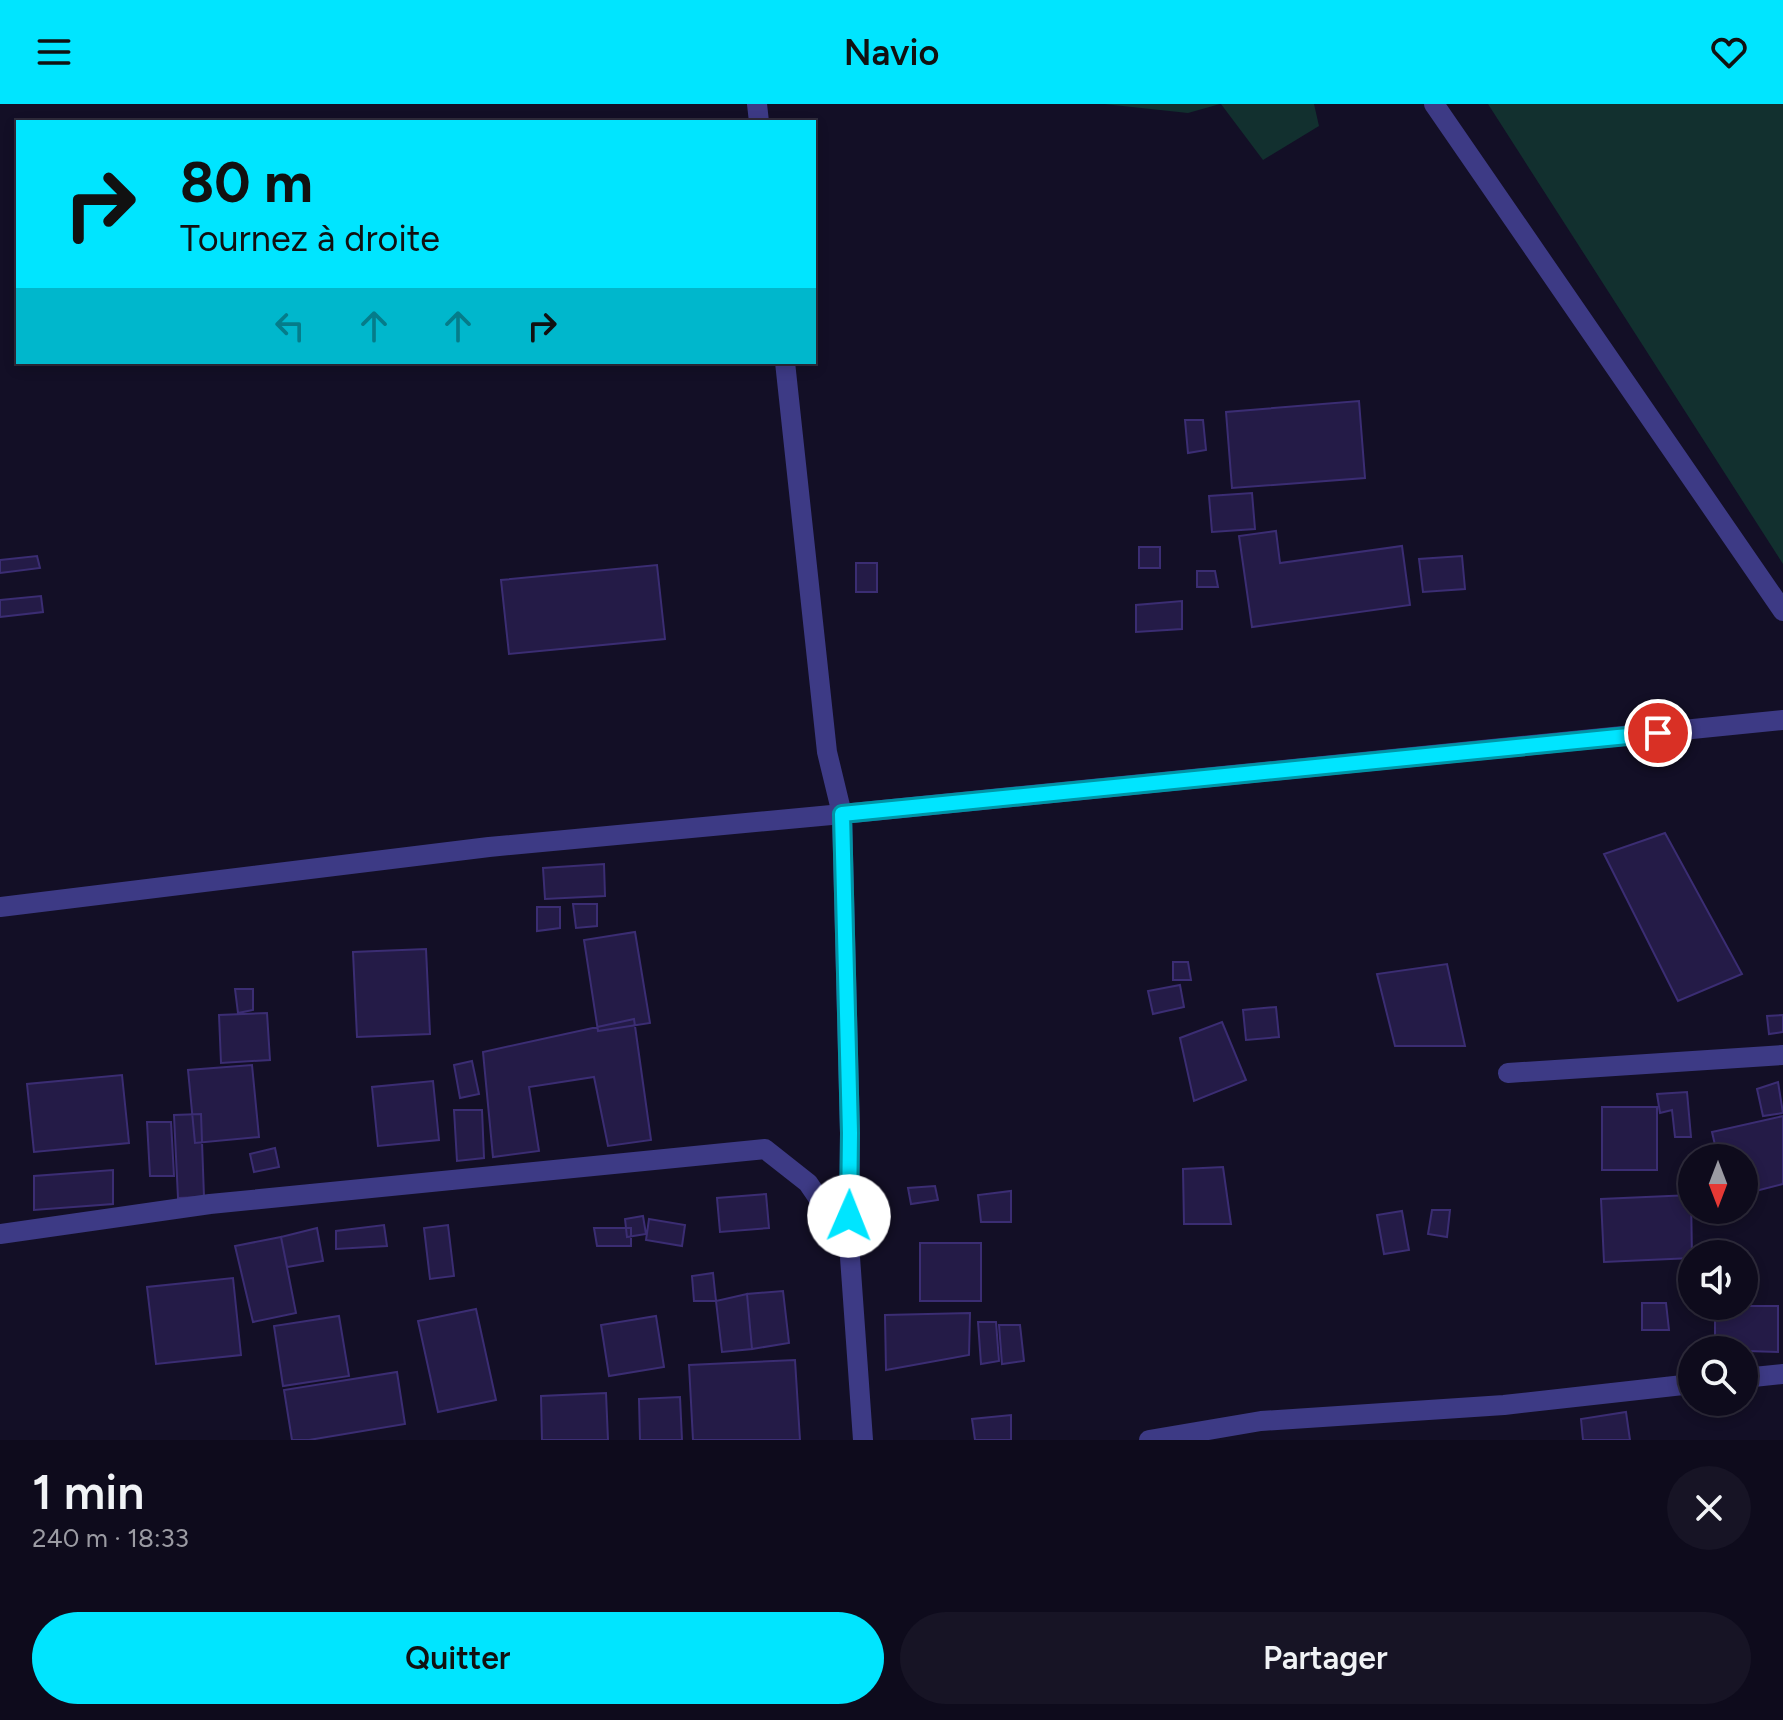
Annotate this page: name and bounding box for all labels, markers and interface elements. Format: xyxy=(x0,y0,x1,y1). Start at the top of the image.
icon: menu xyxy=(32,30,76,74)
icon: heart xyxy=(1707,30,1751,74)
text: Navio xyxy=(844,31,939,74)
text: 80 m xyxy=(180,149,313,216)
icon: right xyxy=(48,152,152,256)
text: Tournez à droite xyxy=(180,217,440,260)
icon: left xyxy=(268,304,312,348)
icon: ahead xyxy=(352,304,396,348)
icon: ahead xyxy=(436,304,480,348)
icon: right xyxy=(520,304,564,348)
pin xyxy=(1624,699,1692,767)
icon: arrive xyxy=(1636,711,1680,755)
north arrow xyxy=(1678,1144,1758,1224)
map controls xyxy=(1678,1144,1758,1416)
position arrow xyxy=(807,1174,891,1258)
button: sound xyxy=(1678,1240,1758,1320)
button: search xyxy=(1678,1336,1758,1416)
text: 1 min xyxy=(32,1463,144,1521)
button: close xyxy=(1667,1466,1751,1550)
text: 240 m · 18:33 xyxy=(32,1522,189,1554)
button: Quitter xyxy=(32,1612,884,1704)
button: Partager xyxy=(900,1612,1751,1704)

